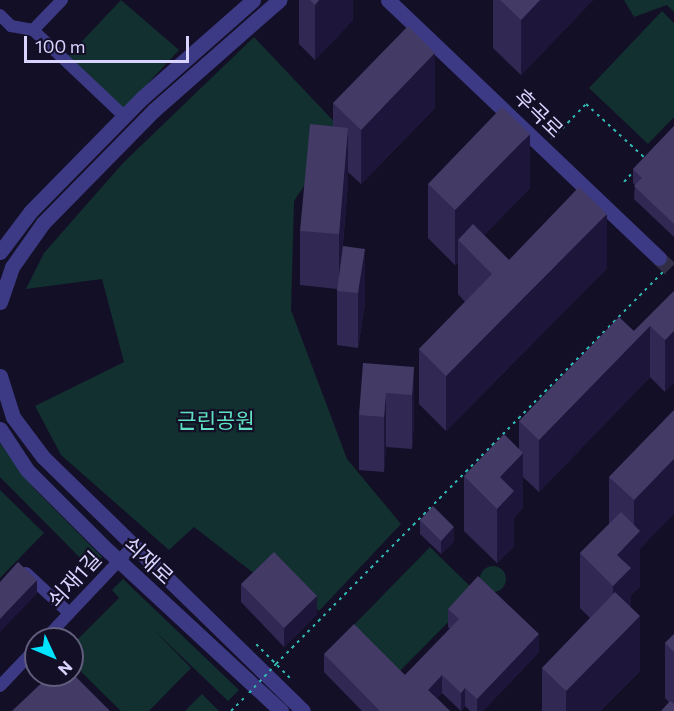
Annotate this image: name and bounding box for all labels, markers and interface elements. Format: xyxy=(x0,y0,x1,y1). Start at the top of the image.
scale bar xyxy=(27,24,192,62)
text: 100 m xyxy=(35,35,85,57)
street label: 후곡로 xyxy=(509,84,569,142)
park label: 근린공원 xyxy=(177,407,255,433)
street label: 쇠재로 xyxy=(119,531,179,589)
street label: 쇠재1길 xyxy=(42,546,106,612)
north arrow xyxy=(24,627,84,687)
text: N xyxy=(55,658,77,679)

